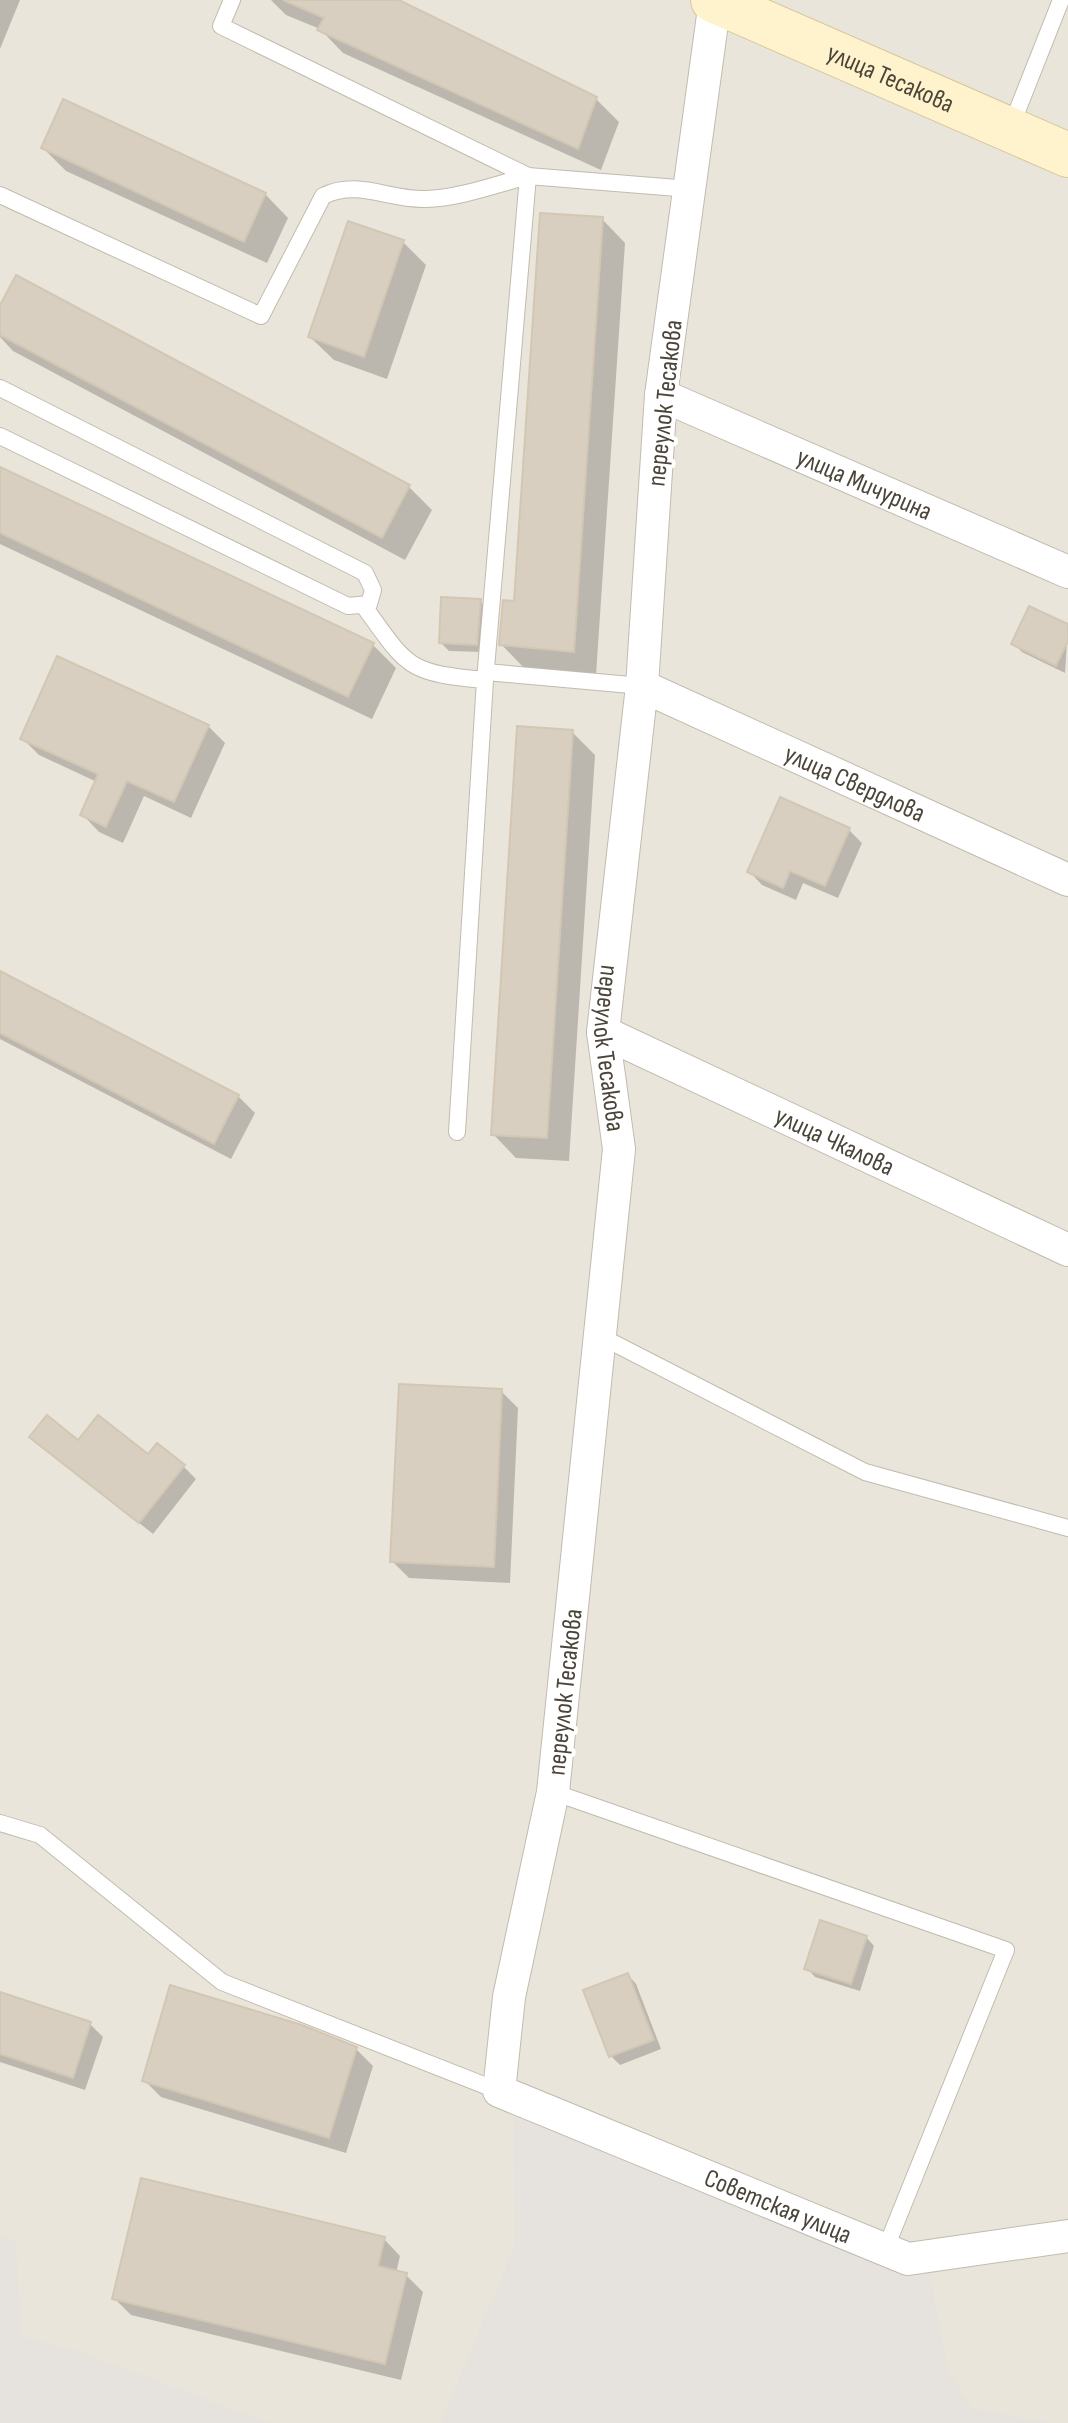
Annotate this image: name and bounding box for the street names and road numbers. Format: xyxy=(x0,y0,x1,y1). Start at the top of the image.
street label: улица Тесакова xyxy=(822,38,958,120)
street label: переулок Тесакова xyxy=(641,318,690,488)
street label: улица Мичурина xyxy=(792,442,936,528)
street label: улица Свердлова xyxy=(779,739,930,830)
street label: переулок Тесакова xyxy=(585,963,630,1133)
street label: улица Чкалова xyxy=(770,1101,899,1183)
street label: переулок Тесакова xyxy=(541,1607,590,1777)
street label: Советская улица xyxy=(699,2163,856,2251)

